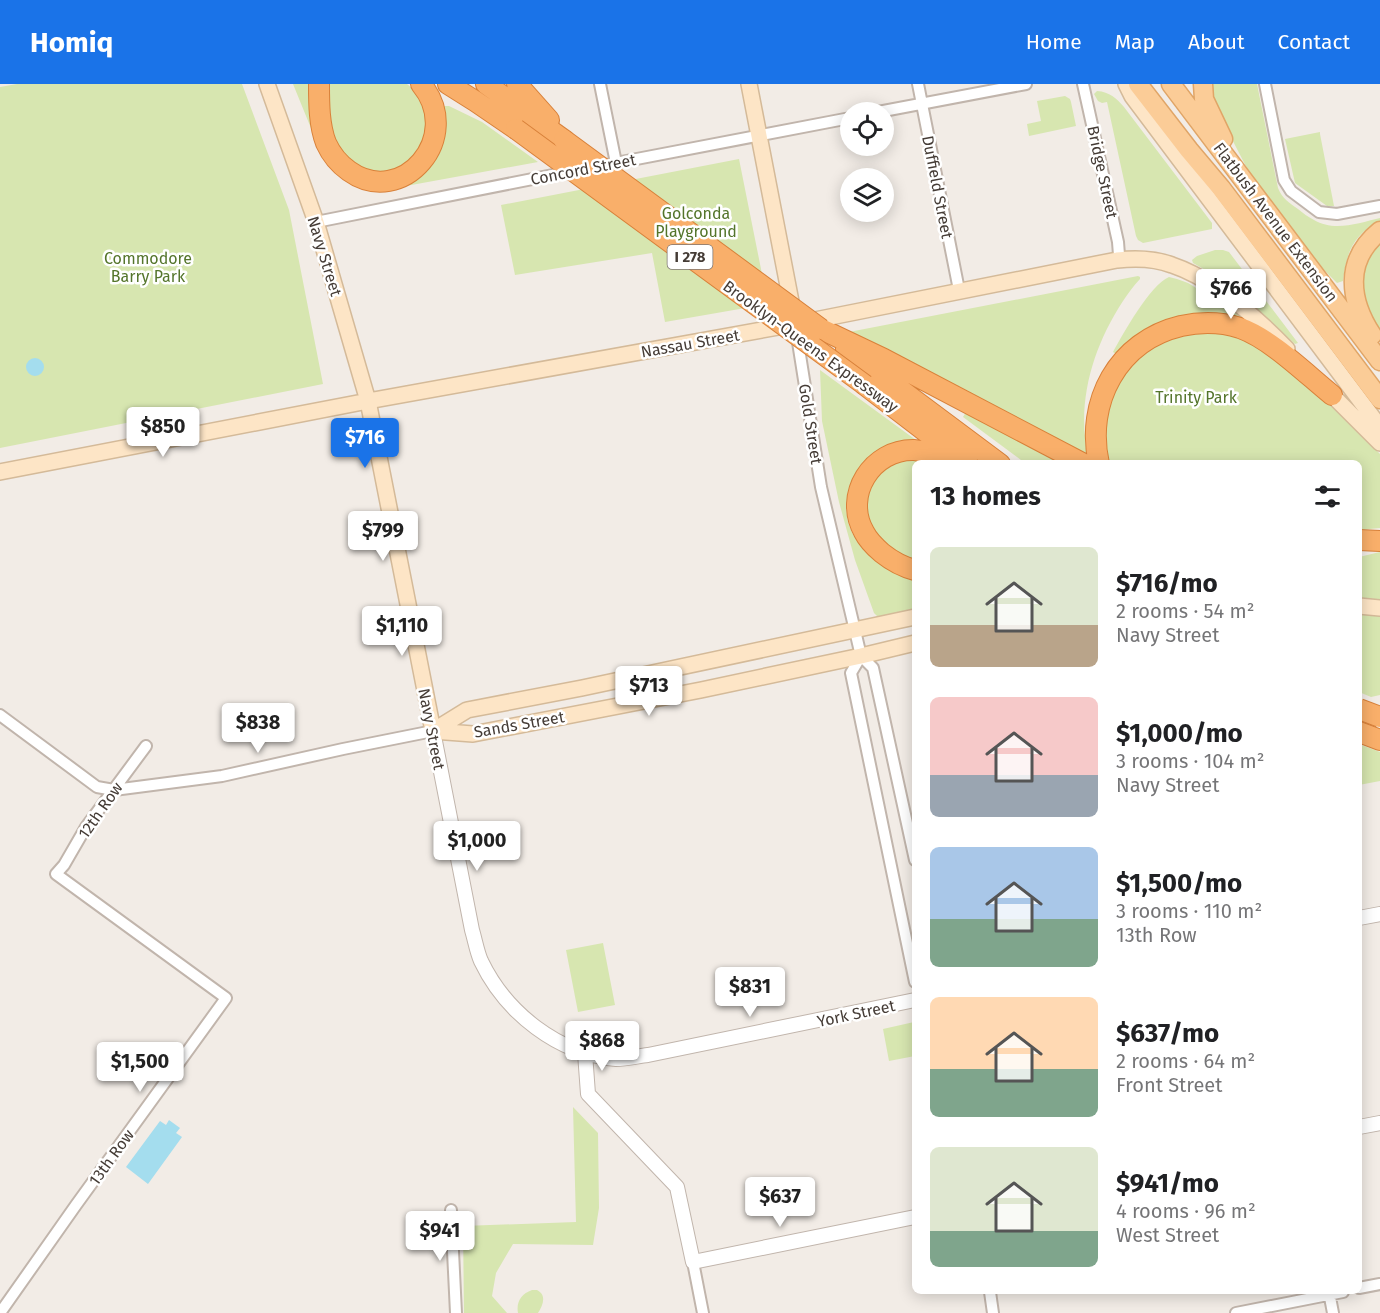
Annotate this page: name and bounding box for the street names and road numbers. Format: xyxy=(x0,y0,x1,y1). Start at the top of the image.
street label: Bridge Street xyxy=(1083,124,1122,220)
street label: Duffield Street xyxy=(918,134,957,241)
street label: Flatbush Avenue Extension xyxy=(1209,139,1342,306)
street label: Concord Street xyxy=(529,150,638,189)
street label: Navy Street xyxy=(303,214,346,299)
road number: I 278 xyxy=(668,245,712,269)
street label: Brooklyn-Queens Expressway xyxy=(719,276,902,416)
street label: Nassau Street xyxy=(639,325,741,362)
street label: Gold Street xyxy=(795,382,826,466)
street label: Navy Street xyxy=(414,687,449,772)
street label: Sands Street xyxy=(472,707,566,742)
street label: 12th Row xyxy=(74,778,127,842)
street label: York Street xyxy=(815,996,897,1031)
street label: 13th Row xyxy=(85,1125,138,1189)

